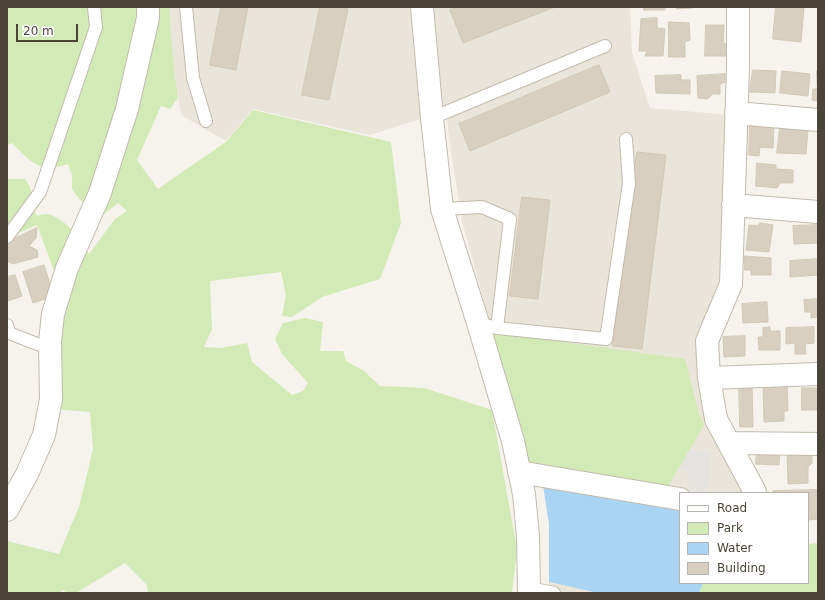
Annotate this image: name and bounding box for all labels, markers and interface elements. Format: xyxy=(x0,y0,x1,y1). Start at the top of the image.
scale bar xyxy=(18,16,80,42)
text: 20 m xyxy=(23,24,54,38)
legend xyxy=(679,492,809,584)
text: Road xyxy=(717,501,747,515)
text: Park xyxy=(717,521,743,535)
text: Water xyxy=(717,541,752,555)
text: Building xyxy=(717,561,766,575)

